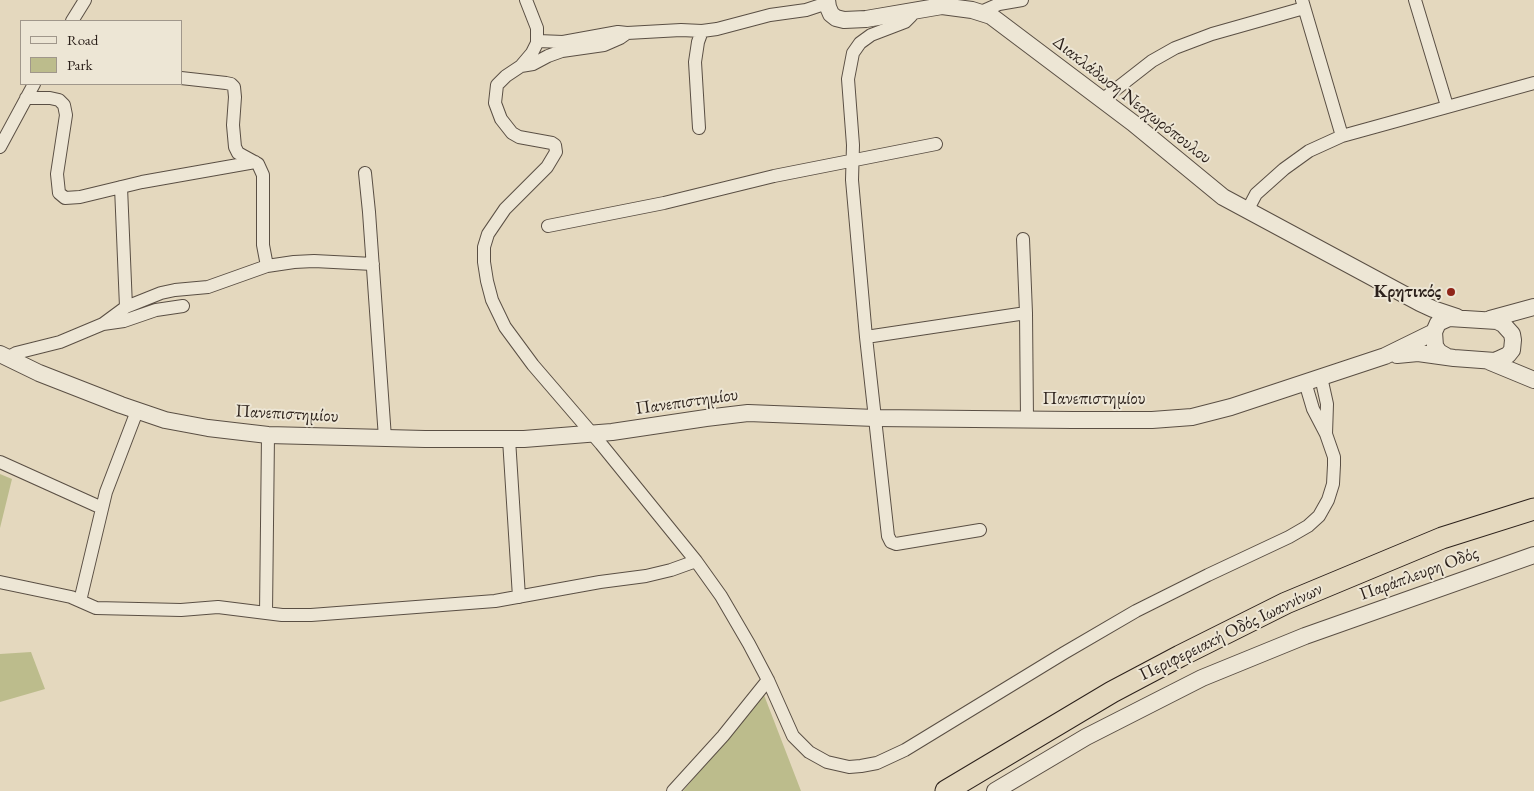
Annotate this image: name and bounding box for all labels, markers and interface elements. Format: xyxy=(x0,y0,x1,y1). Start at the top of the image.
legend xyxy=(20,20,182,85)
text: Road xyxy=(67,30,98,49)
street label: Διακλάδωση Νεοχωρόπουλου xyxy=(1048,31,1216,169)
text: Park xyxy=(67,55,93,74)
place label: Κρητικός xyxy=(1374,281,1441,303)
marker: Κρητικός xyxy=(1445,286,1457,298)
street label: Πανεπιστημίου xyxy=(634,384,740,420)
street label: Πανεπιστημίου xyxy=(1042,388,1146,410)
street label: Πανεπιστημίου xyxy=(235,401,339,427)
street label: Παράπλευρη Οδός xyxy=(1357,543,1481,605)
street label: Περιφερειακή Οδός Ιωαννίνων xyxy=(1136,578,1326,686)

